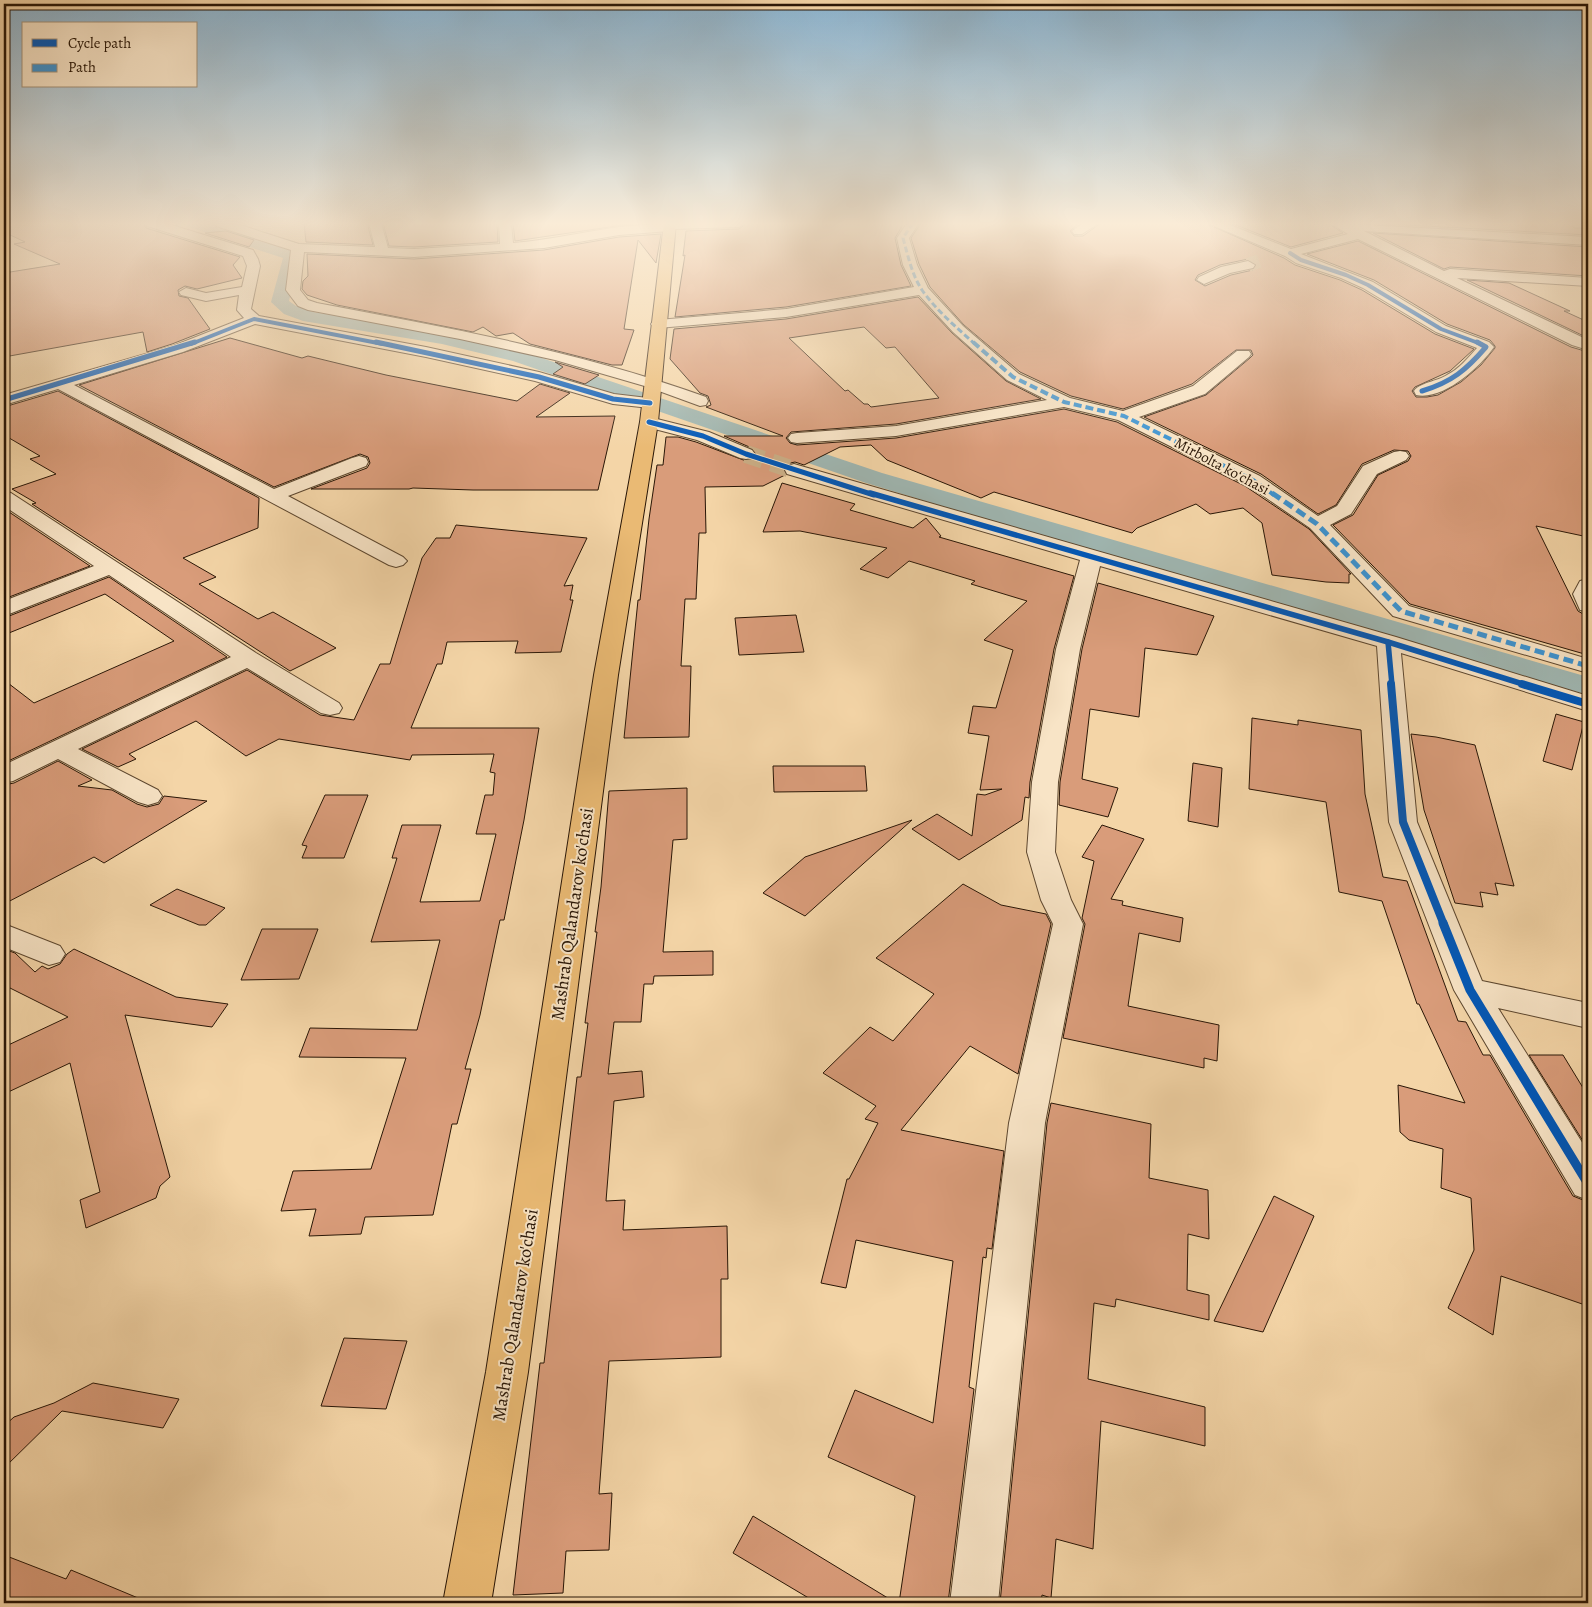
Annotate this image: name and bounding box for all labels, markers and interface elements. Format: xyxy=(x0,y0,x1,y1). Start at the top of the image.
legend xyxy=(22,22,198,88)
text: Cycle path xyxy=(68,33,131,53)
text: Path xyxy=(68,57,96,77)
street label: Mirbolta koʻchasi xyxy=(1171,433,1273,499)
street label: Mashrab Qalandarov ko'chasi xyxy=(545,806,599,1022)
street label: Mashrab Qalandarov ko'chasi xyxy=(486,1207,544,1423)

